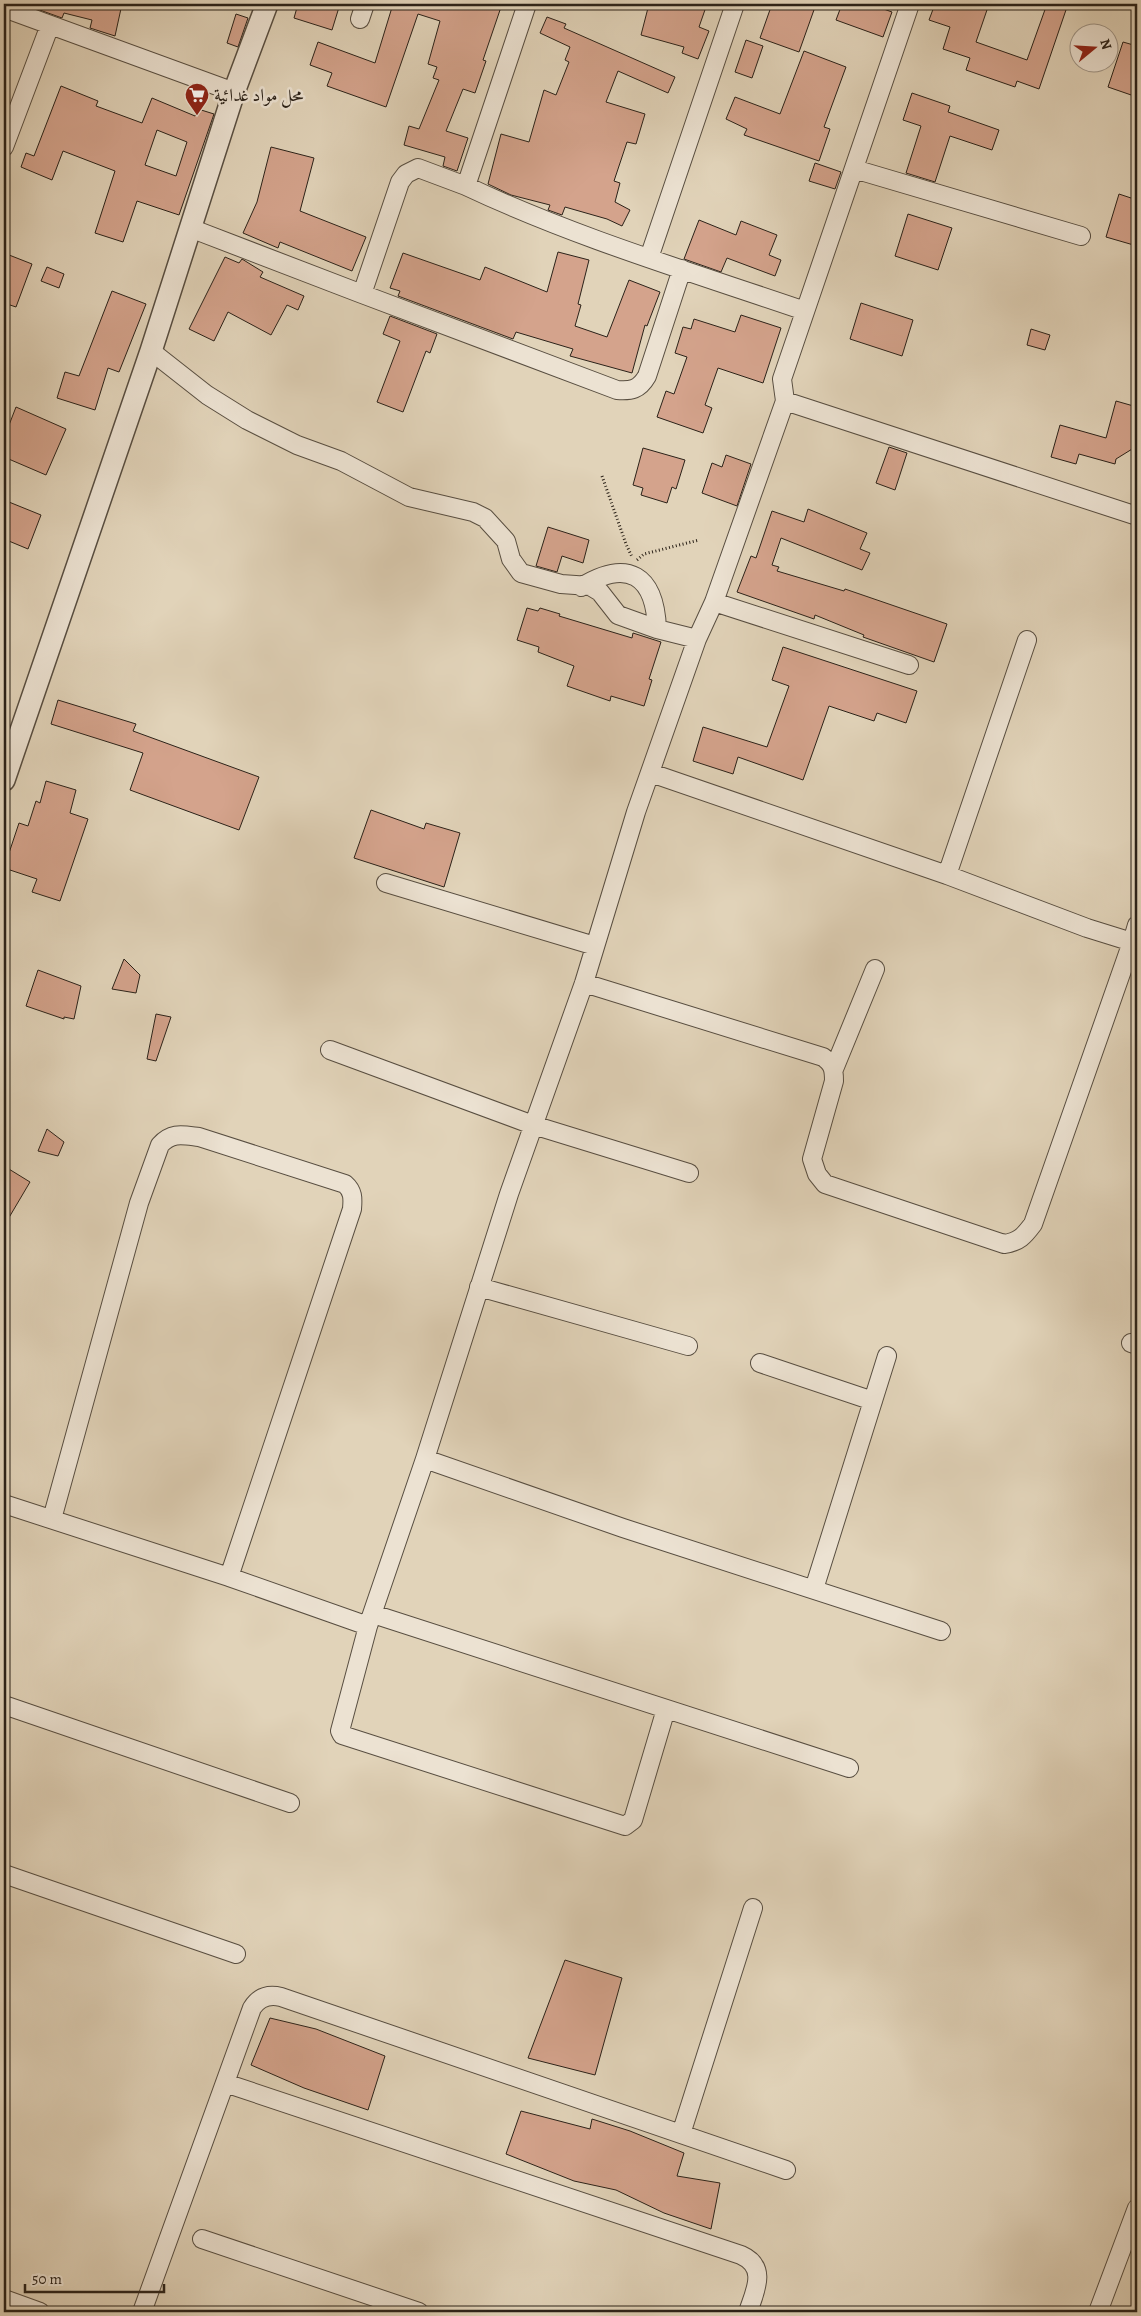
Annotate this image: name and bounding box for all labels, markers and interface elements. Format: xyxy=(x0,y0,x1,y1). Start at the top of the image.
north arrow xyxy=(1068,22,1118,72)
text: N xyxy=(1095,36,1116,52)
supermarket icon: محل مواد غدائية xyxy=(184,82,210,116)
place label: محل مواد غدائية xyxy=(214,83,304,108)
scale bar xyxy=(25,2261,164,2293)
text: 50 m xyxy=(32,2269,62,2289)

